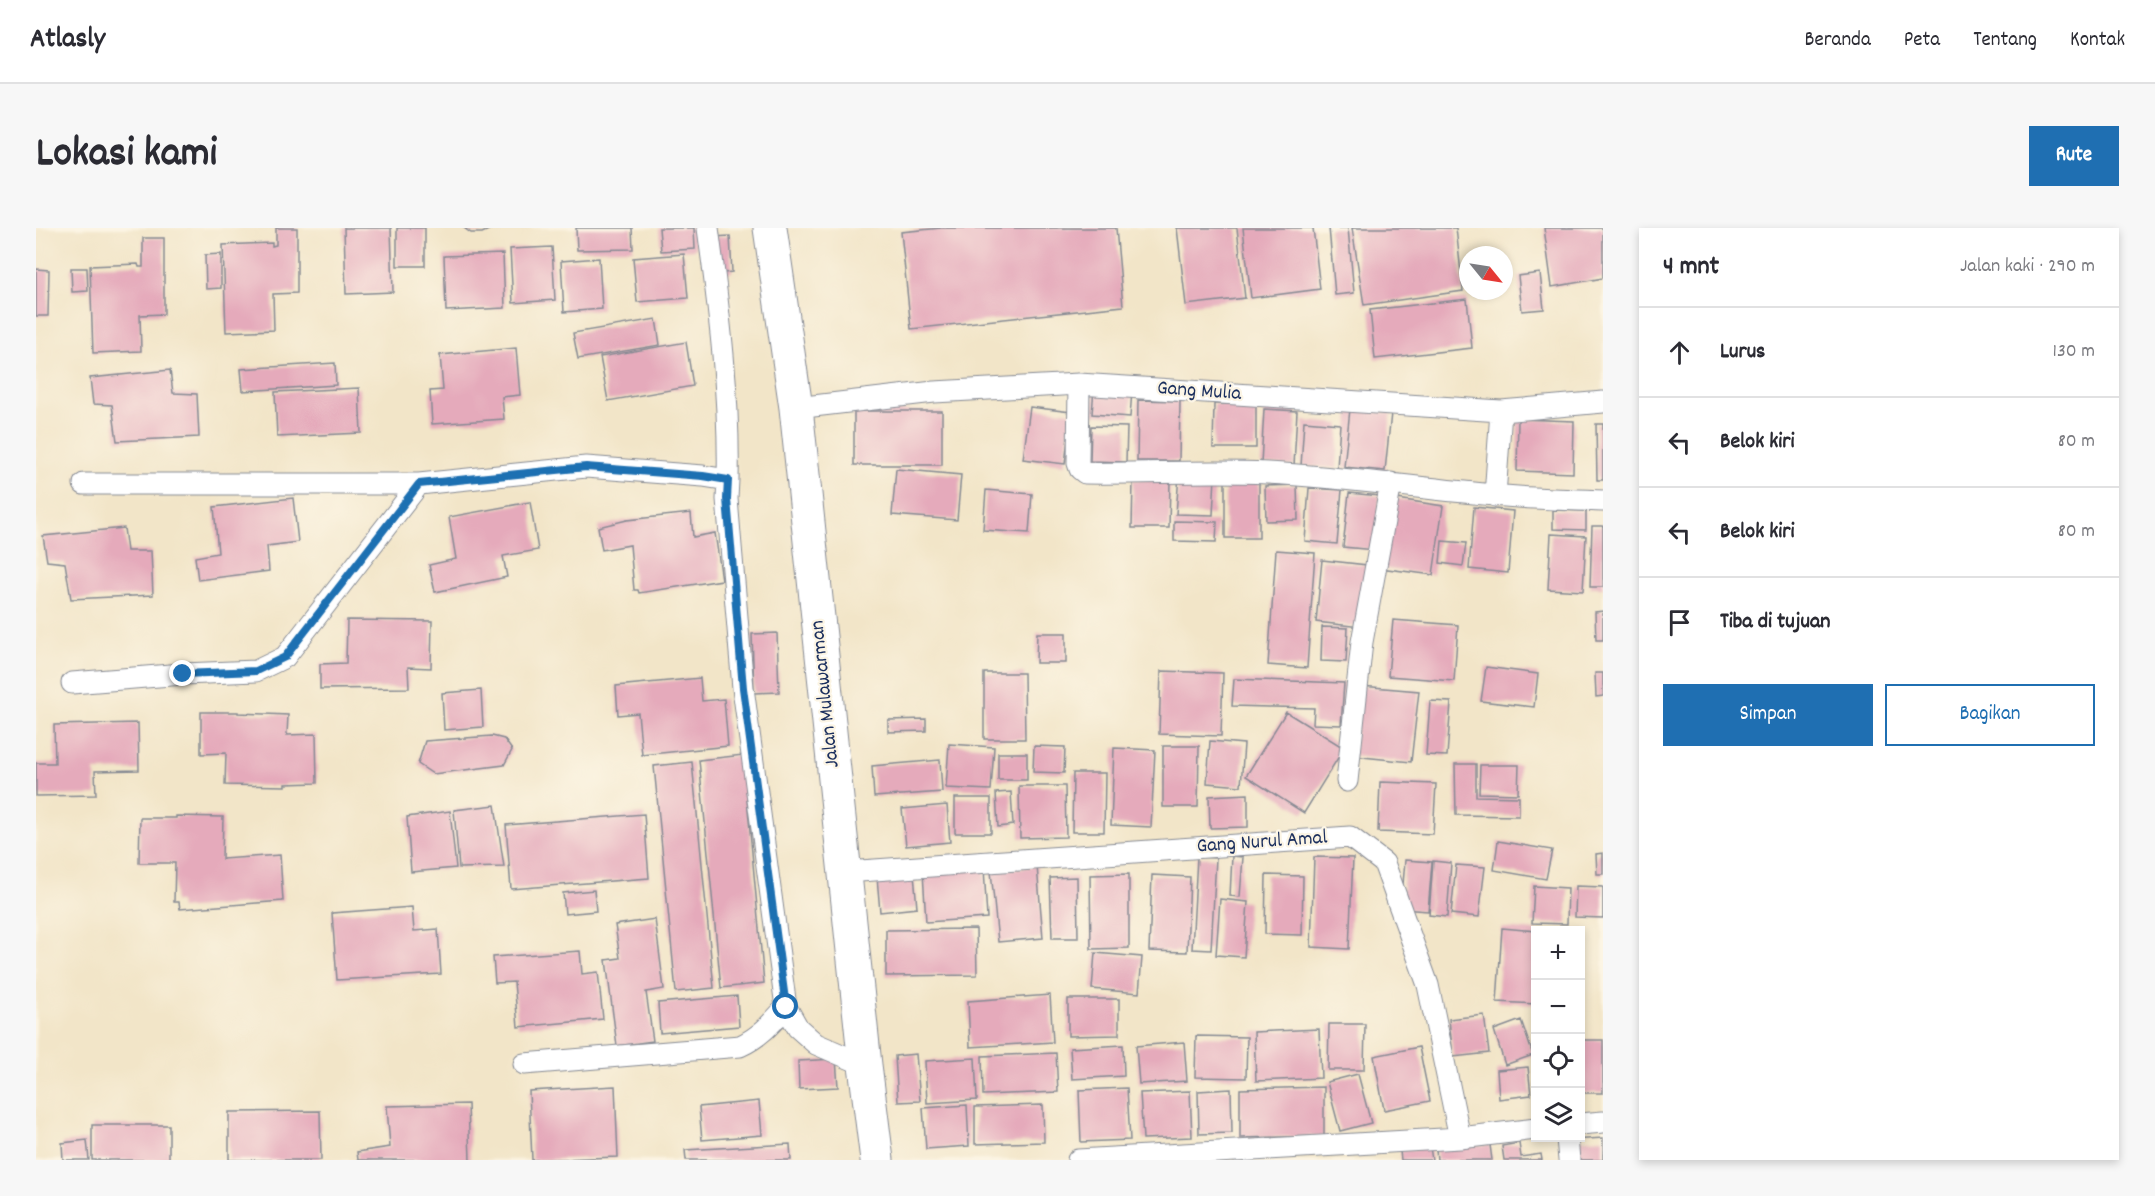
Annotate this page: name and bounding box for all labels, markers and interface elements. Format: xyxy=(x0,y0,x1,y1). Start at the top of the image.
text: Atlasly xyxy=(30,21,105,61)
text: Beranda xyxy=(1805,26,1871,56)
text: Peta xyxy=(1904,26,1940,56)
text: Tentang xyxy=(1973,26,2037,56)
text: Kontak xyxy=(2070,26,2125,56)
text: Lokasi kami xyxy=(36,126,217,186)
button: Rute xyxy=(2029,126,2119,186)
north arrow xyxy=(1459,246,1513,300)
text: 4 mnt xyxy=(1663,249,1719,286)
text: Jalan kaki · 290 m xyxy=(1960,253,2095,281)
icon: ahead xyxy=(1663,336,1696,369)
text: Lurus xyxy=(1720,337,1765,368)
text: 130 m xyxy=(2053,338,2095,366)
street label: Gang Mulia xyxy=(1156,374,1243,410)
icon: left xyxy=(1663,426,1696,459)
text: Belok kiri xyxy=(1720,427,1794,458)
text: 80 m xyxy=(2058,428,2095,456)
icon: left xyxy=(1663,516,1696,549)
text: Belok kiri xyxy=(1720,517,1794,548)
text: 80 m xyxy=(2058,518,2095,546)
icon: arrive xyxy=(1663,606,1696,639)
text: Tiba di tujuan xyxy=(1720,607,1830,638)
street label: Jalan Mulawarman xyxy=(803,619,849,769)
route end xyxy=(169,660,195,686)
button: Simpan xyxy=(1663,684,1873,746)
button: Bagikan xyxy=(1885,684,2095,746)
street label: Gang Nurul Amal xyxy=(1196,823,1328,863)
map controls xyxy=(1531,926,1585,1142)
button: + xyxy=(1531,926,1585,980)
button: − xyxy=(1531,980,1585,1034)
route start xyxy=(772,993,798,1019)
button: locate xyxy=(1531,1034,1585,1088)
button: layers xyxy=(1531,1088,1585,1142)

